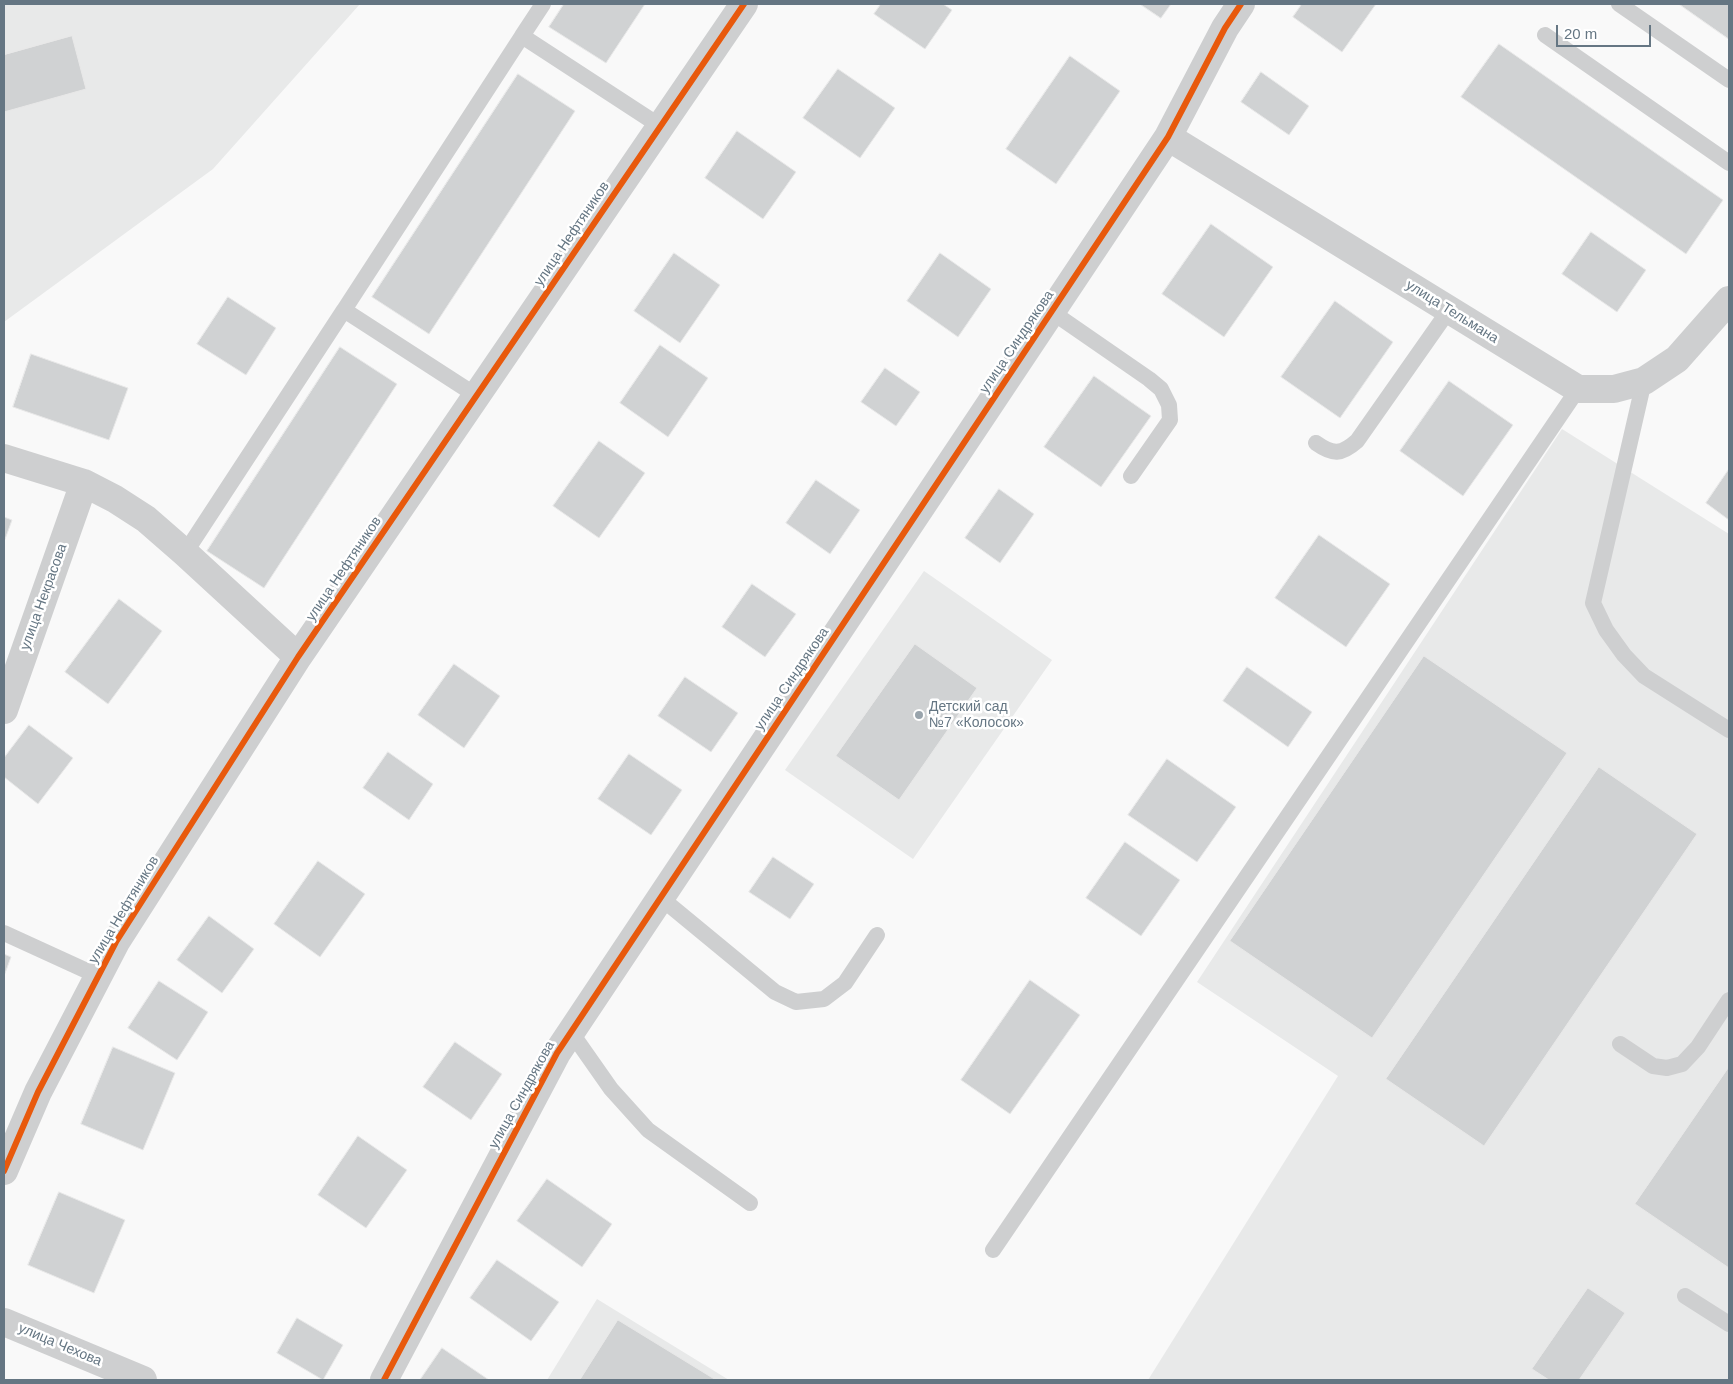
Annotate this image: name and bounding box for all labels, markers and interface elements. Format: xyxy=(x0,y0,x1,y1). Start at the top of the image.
scale bar xyxy=(1558,15,1653,47)
text: 20 m xyxy=(1564,25,1597,42)
street label: улица Нефтяников xyxy=(531,179,613,289)
street label: улица Тельмана xyxy=(1403,277,1501,347)
street label: улица Синдрякова xyxy=(976,287,1058,397)
street label: улица Нефтяников xyxy=(303,514,385,624)
street label: улица Некрасова xyxy=(17,542,71,652)
street label: улица Синдрякова xyxy=(751,624,833,734)
place label: Детский сад №7 «Колосок» xyxy=(929,699,1024,732)
marker: Детский сад №7 «Колосок» xyxy=(913,709,925,721)
street label: улица Нефтяников xyxy=(85,853,163,967)
street label: улица Синдрякова xyxy=(485,1038,559,1152)
street label: улица Чехова xyxy=(16,1320,104,1370)

